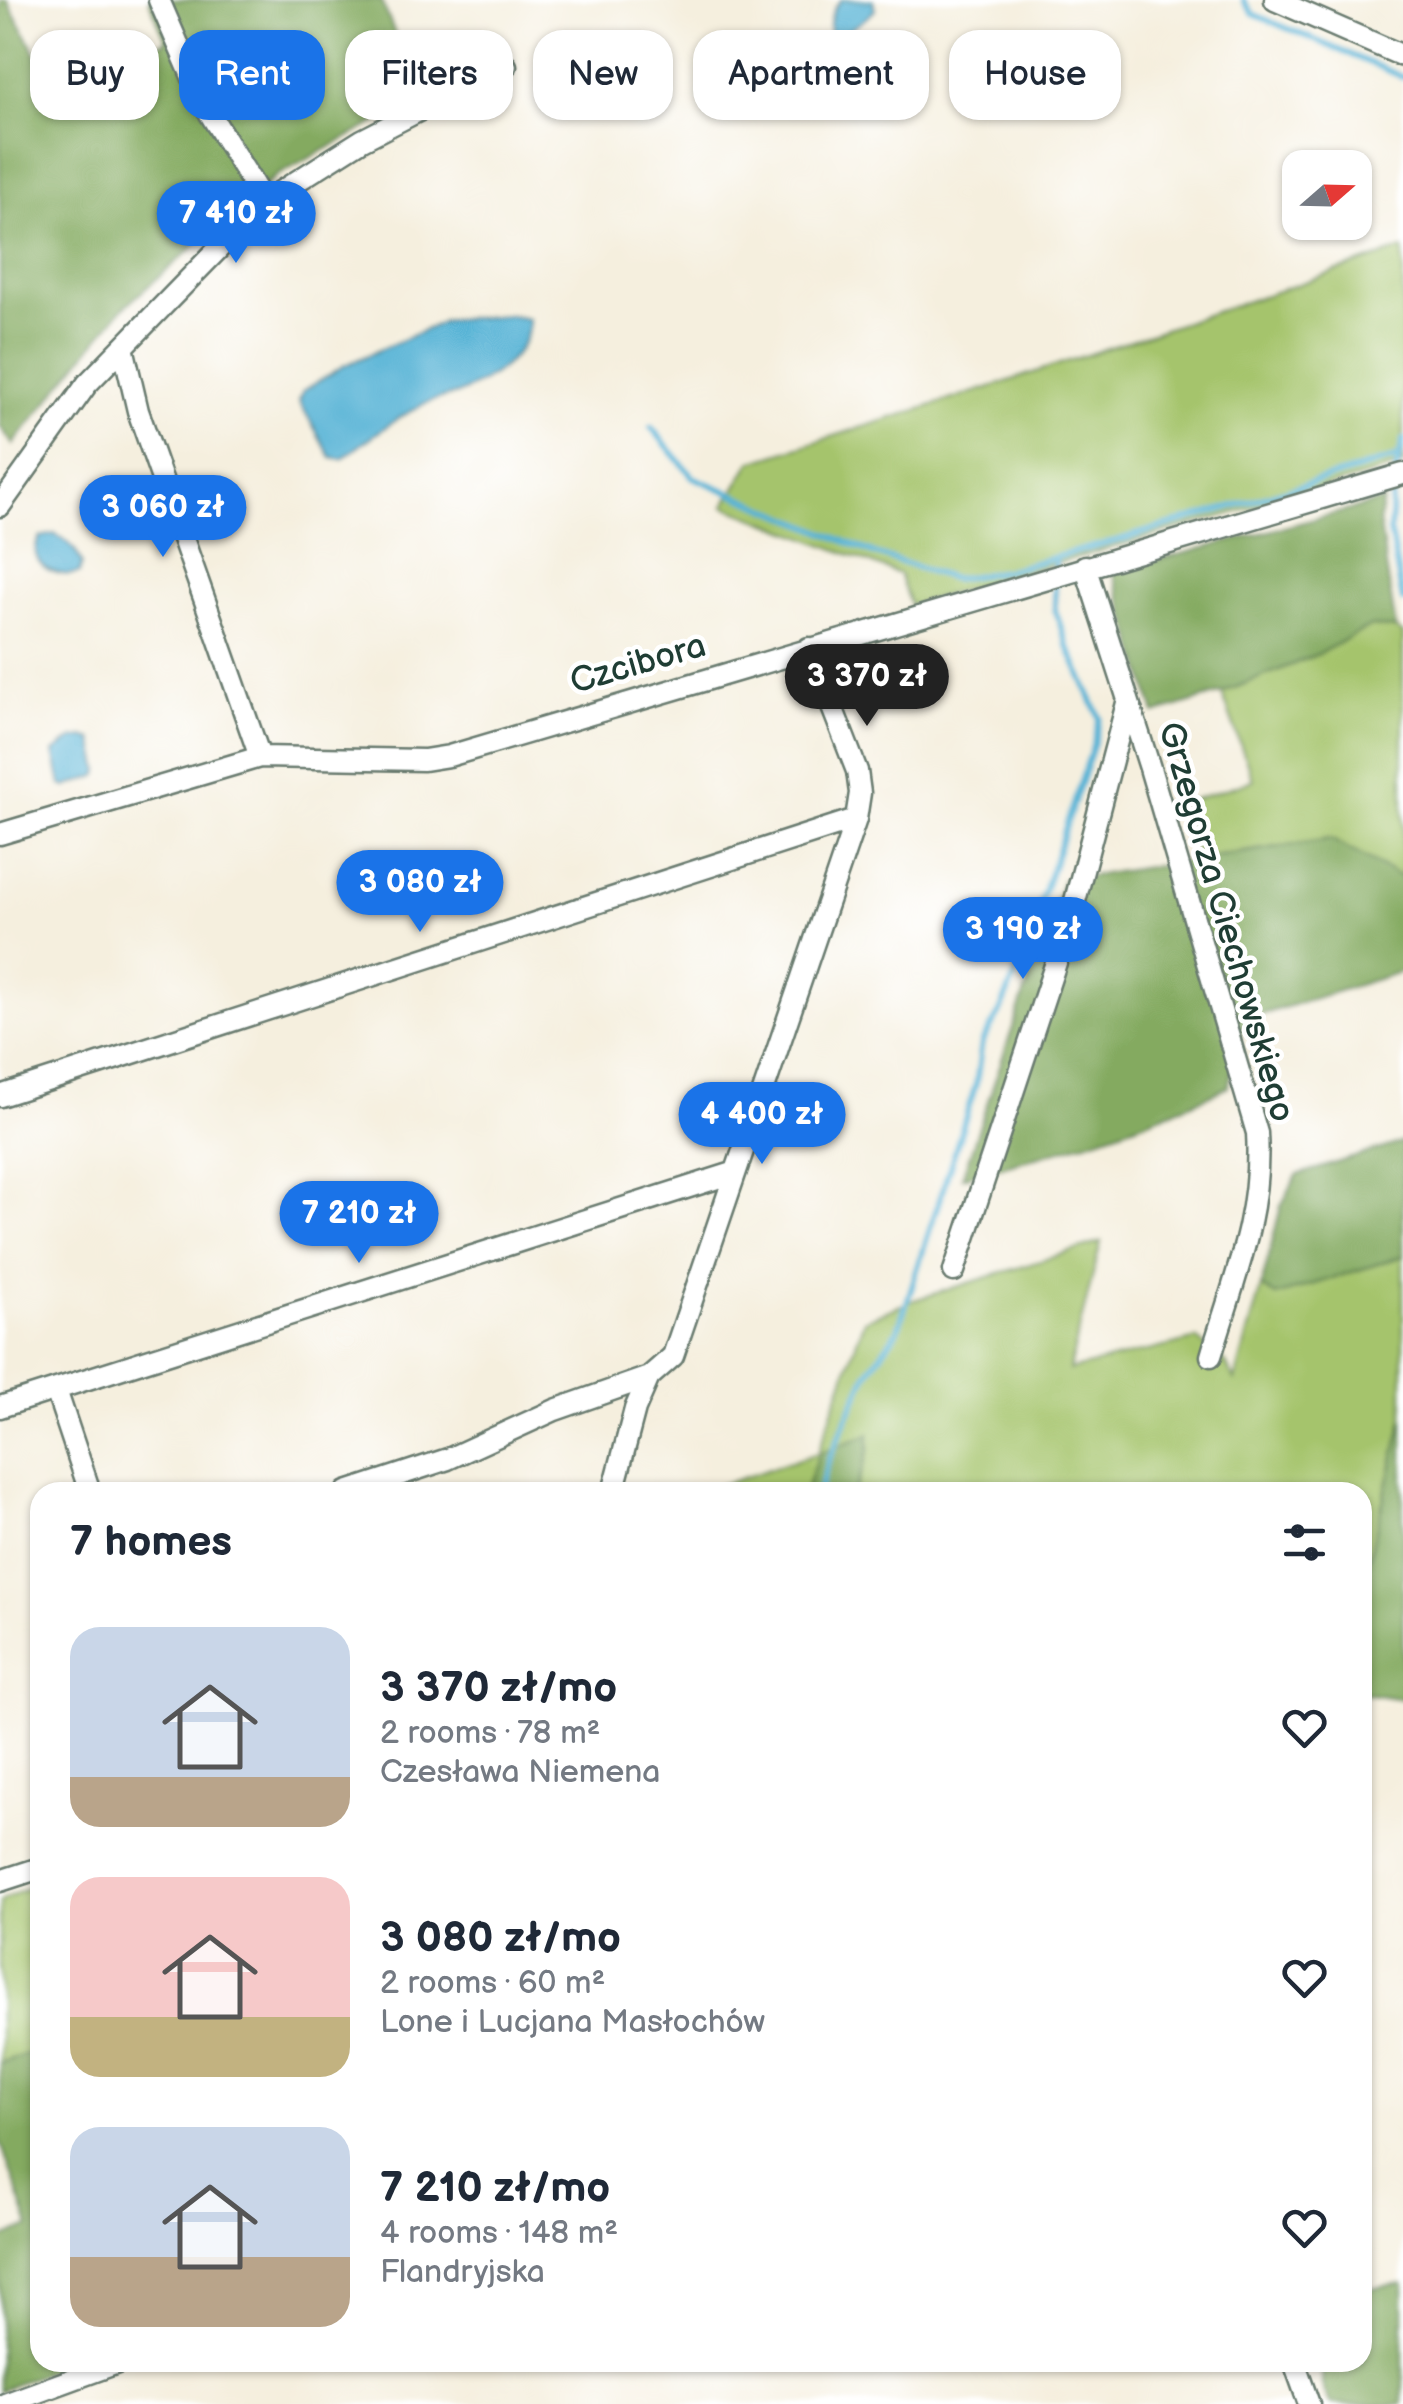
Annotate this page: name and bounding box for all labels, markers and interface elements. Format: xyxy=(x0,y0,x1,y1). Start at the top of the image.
chip: Buy xyxy=(30,30,159,120)
chip: Rent xyxy=(179,30,325,120)
chip: Filters xyxy=(345,30,513,120)
chip: New xyxy=(533,30,673,120)
chip: Apartment xyxy=(693,30,929,120)
chip: House xyxy=(949,30,1121,120)
north arrow xyxy=(1282,150,1372,240)
map controls xyxy=(1282,150,1372,240)
pin: 7 410 zł xyxy=(133,181,339,266)
text: 7 410 zł xyxy=(179,194,293,233)
pin: 3 060 zł xyxy=(60,475,266,560)
text: 3 060 zł xyxy=(101,488,225,527)
street label: Czcibora xyxy=(565,624,711,704)
pin: 3 370 zł xyxy=(764,644,970,729)
text: 3 370 zł xyxy=(807,657,927,696)
street label: Grzegorza Ciechowskiego xyxy=(1148,717,1304,1127)
pin: 3 080 zł xyxy=(317,850,523,935)
text: 3 080 zł xyxy=(358,863,482,902)
pin: 3 190 zł xyxy=(920,897,1126,982)
text: 3 190 zł xyxy=(965,910,1081,949)
pin: 4 400 zł xyxy=(659,1082,865,1167)
text: 4 400 zł xyxy=(701,1095,823,1134)
pin: 7 210 zł xyxy=(256,1181,462,1266)
text: 7 210 zł xyxy=(302,1194,416,1233)
icon: filters xyxy=(1277,1515,1332,1570)
text: 7 homes xyxy=(70,1517,232,1568)
text: 3 370 zł/mo xyxy=(380,1663,617,1714)
icon: home xyxy=(150,1667,270,1787)
icon: heart xyxy=(1277,1700,1332,1755)
text: 2 rooms · 78 m² xyxy=(380,1714,600,1753)
text: Czesława Niemena xyxy=(380,1753,660,1792)
text: 3 080 zł/mo xyxy=(380,1913,621,1964)
icon: home xyxy=(150,1917,270,2037)
icon: heart xyxy=(1277,1950,1332,2005)
text: 2 rooms · 60 m² xyxy=(380,1964,605,2003)
text: Lone i Lucjana Masłochów xyxy=(380,2003,765,2042)
text: 7 210 zł/mo xyxy=(380,2163,610,2214)
icon: home xyxy=(150,2167,270,2287)
icon: heart xyxy=(1277,2200,1332,2255)
text: 4 rooms · 148 m² xyxy=(380,2214,618,2253)
text: Flandryjska xyxy=(380,2253,545,2292)

